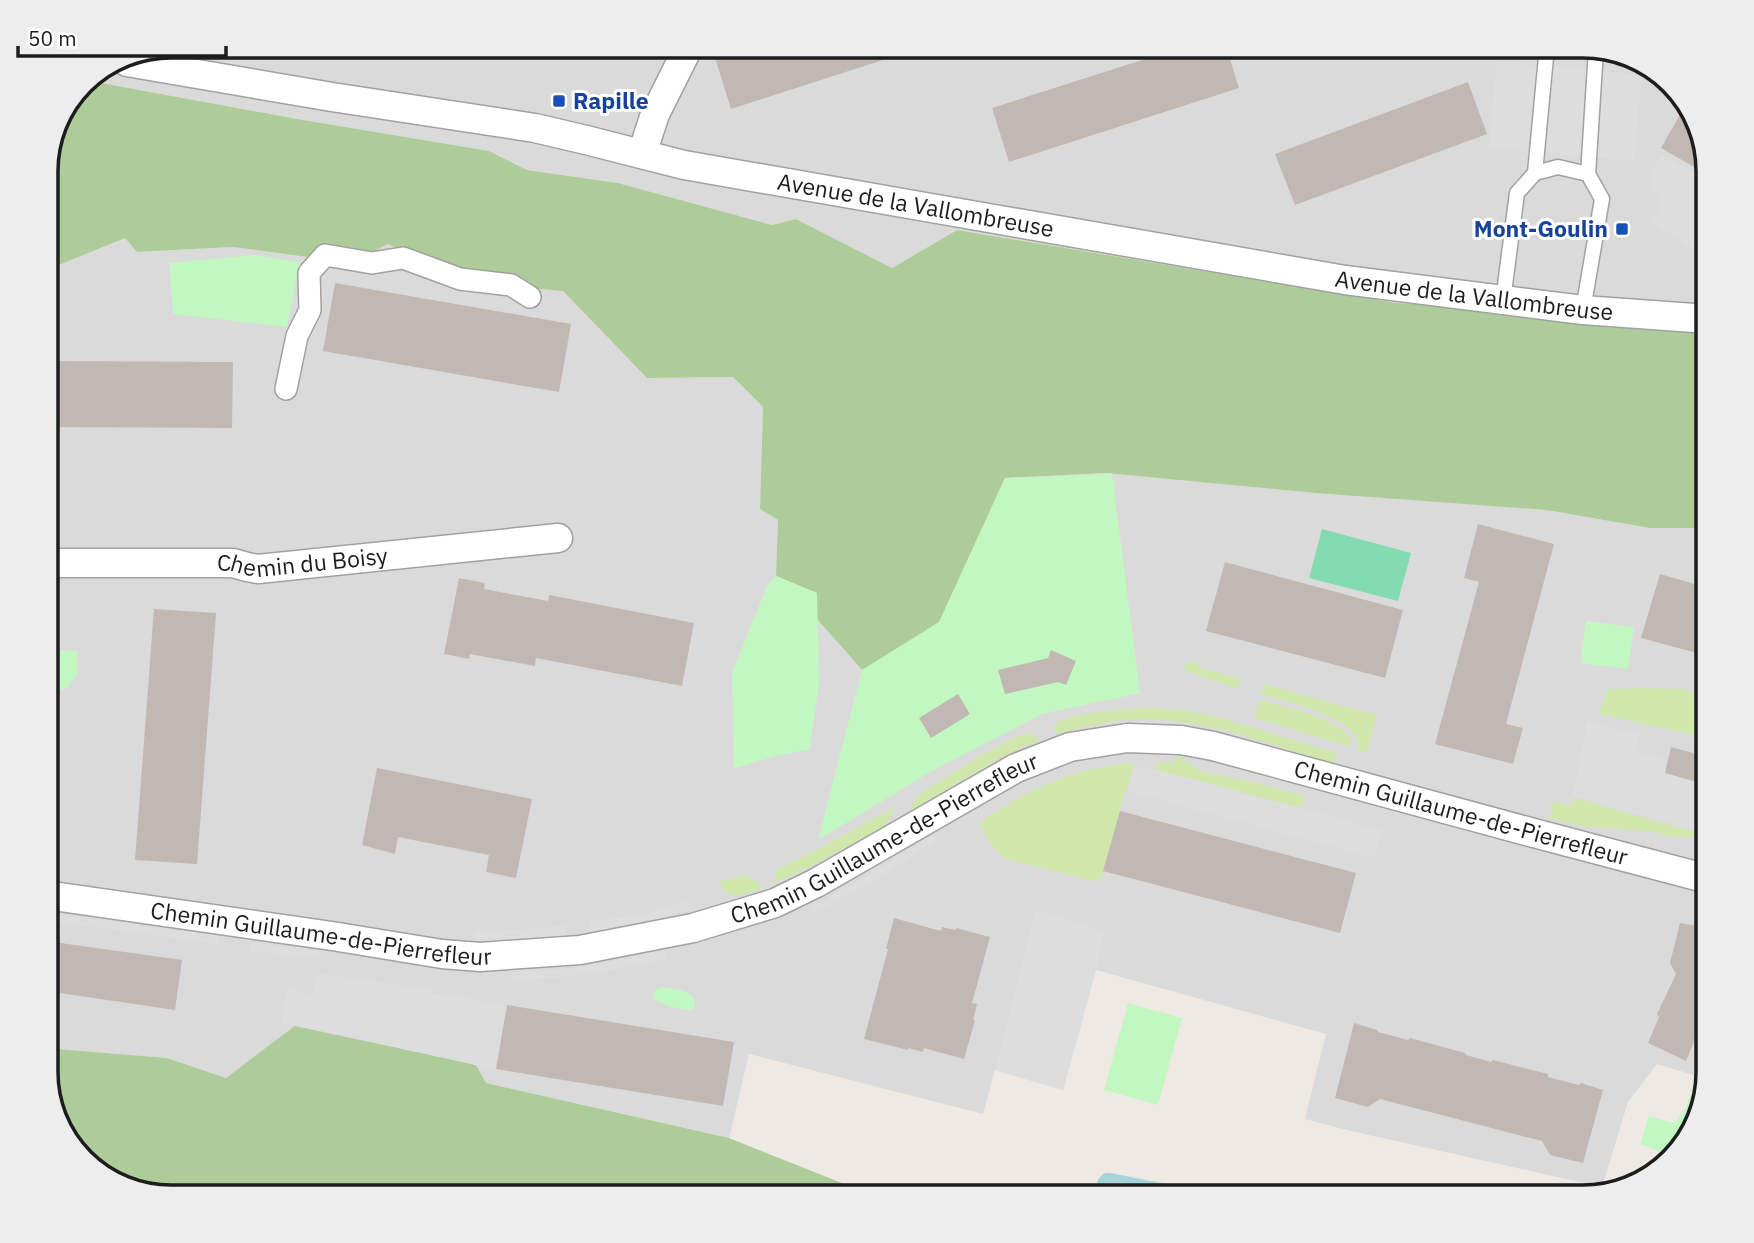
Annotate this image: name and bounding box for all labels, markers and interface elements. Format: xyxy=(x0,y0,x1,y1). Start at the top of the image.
scale bar xyxy=(18,14,226,58)
text: 50 m xyxy=(28,24,77,52)
place label: Rapille xyxy=(573,85,649,115)
marker: Rapille xyxy=(551,93,567,109)
street label: Avenue de la Vallombreuse xyxy=(775,166,1056,243)
place label: Mont-Goulin xyxy=(1474,213,1608,243)
marker: Mont-Goulin xyxy=(1614,221,1630,237)
street label: Avenue de la Vallombreuse xyxy=(1333,263,1614,326)
street label: Chemin du Boisy xyxy=(217,540,390,583)
street label: Chemin Guillaume-de-Pierrefleur xyxy=(727,745,1042,930)
street label: Chemin Guillaume-de-Pierrefleur xyxy=(1291,753,1632,871)
street label: Chemin Guillaume-de-Pierrefleur xyxy=(149,894,493,971)

